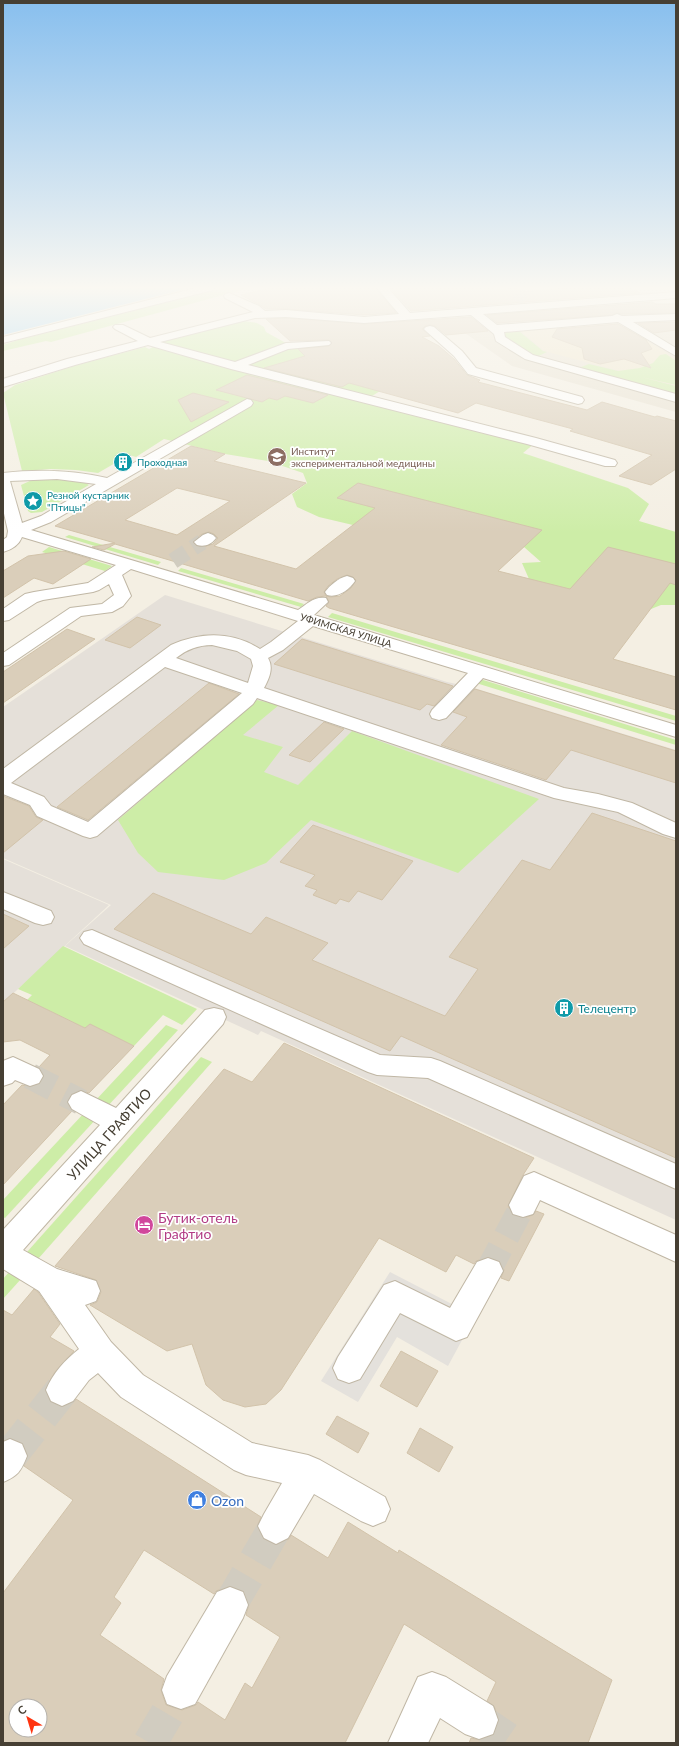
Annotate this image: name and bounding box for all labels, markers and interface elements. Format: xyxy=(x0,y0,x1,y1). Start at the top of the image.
place label: Институт экспериментальной медицины xyxy=(291,445,435,469)
school or university icon: Институт экспериментальной медицины xyxy=(266,446,288,468)
building icon: Проходная xyxy=(112,451,134,473)
place label: Проходная xyxy=(137,456,187,468)
place label: Резной кустарник "Птицы" xyxy=(47,489,130,513)
place icon: Резной кустарник "Птицы" xyxy=(22,490,44,512)
street label: УФИМСКАЯ УЛИЦА xyxy=(299,610,394,650)
building icon: Телецентр xyxy=(553,997,575,1019)
place label: Телецентр xyxy=(578,1001,637,1016)
street label: УЛИЦА ГРАФТИО xyxy=(63,1085,155,1183)
place label: Бутик-отель Графтио xyxy=(158,1209,238,1242)
hotel icon: Бутик-отель Графтио xyxy=(133,1214,155,1236)
shop icon: Ozon xyxy=(186,1489,208,1511)
place label: Ozon xyxy=(211,1492,244,1509)
north arrow xyxy=(8,1698,48,1738)
text: С xyxy=(15,1702,29,1717)

